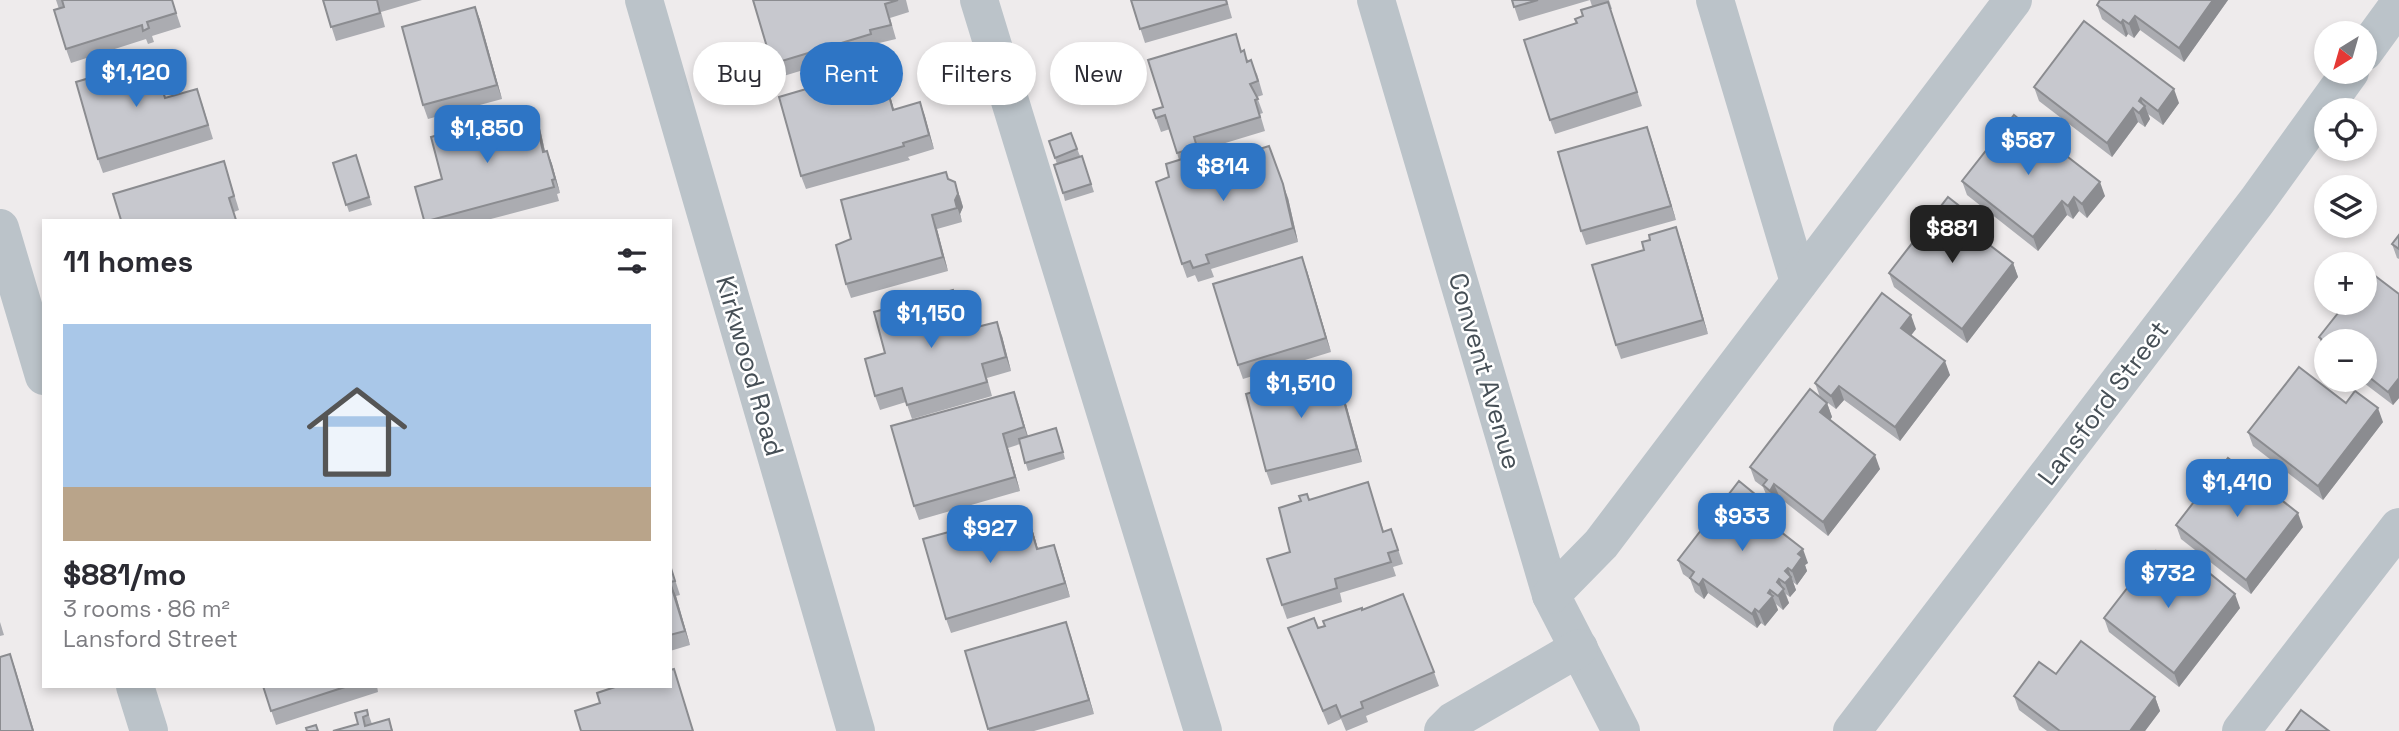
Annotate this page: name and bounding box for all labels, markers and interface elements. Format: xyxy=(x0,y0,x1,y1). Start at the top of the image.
north arrow xyxy=(2314,21,2376,84)
map controls xyxy=(2314,21,2377,392)
chip: Buy xyxy=(693,42,786,105)
chip: Rent xyxy=(800,42,903,105)
chip: Filters xyxy=(917,42,1036,105)
chip: New xyxy=(1050,42,1147,105)
pin: $1,120 xyxy=(79,50,193,109)
text: $1,120 xyxy=(102,57,170,87)
button: locate xyxy=(2314,98,2377,161)
pin: $1,850 xyxy=(430,106,544,165)
text: $1,850 xyxy=(450,113,524,143)
pin: $587 xyxy=(1987,118,2069,177)
text: $587 xyxy=(2001,125,2055,155)
pin: $814 xyxy=(1182,144,1264,203)
text: $814 xyxy=(1197,151,1249,181)
button: layers xyxy=(2314,175,2377,238)
pin: $881 xyxy=(1911,205,1993,265)
text: $881 xyxy=(1926,213,1978,243)
text: 11 homes xyxy=(63,242,193,281)
icon: filters xyxy=(613,242,651,280)
button: + xyxy=(2314,252,2377,315)
street label: Convent Avenue xyxy=(1441,269,1529,473)
street label: Kirkwood Road xyxy=(708,272,792,460)
pin: $1,150 xyxy=(874,290,988,350)
text: $1,150 xyxy=(897,298,966,328)
street label: Lansford Street xyxy=(2030,314,2176,492)
button: − xyxy=(2314,329,2377,392)
pin: $1,510 xyxy=(1244,360,1358,420)
text: $1,510 xyxy=(1266,368,1336,398)
icon: home xyxy=(294,369,420,495)
pin: $1,410 xyxy=(2180,460,2294,519)
text: $1,410 xyxy=(2202,467,2272,497)
pin: $933 xyxy=(1701,494,1783,553)
text: $933 xyxy=(1714,501,1770,531)
pin: $927 xyxy=(949,505,1031,565)
text: $927 xyxy=(963,513,1017,543)
pin: $732 xyxy=(2127,550,2209,610)
text: $881/mo xyxy=(63,555,186,594)
text: $732 xyxy=(2141,558,2195,588)
text: 3 rooms · 86 m² xyxy=(63,594,230,624)
text: Lansford Street xyxy=(63,624,238,654)

